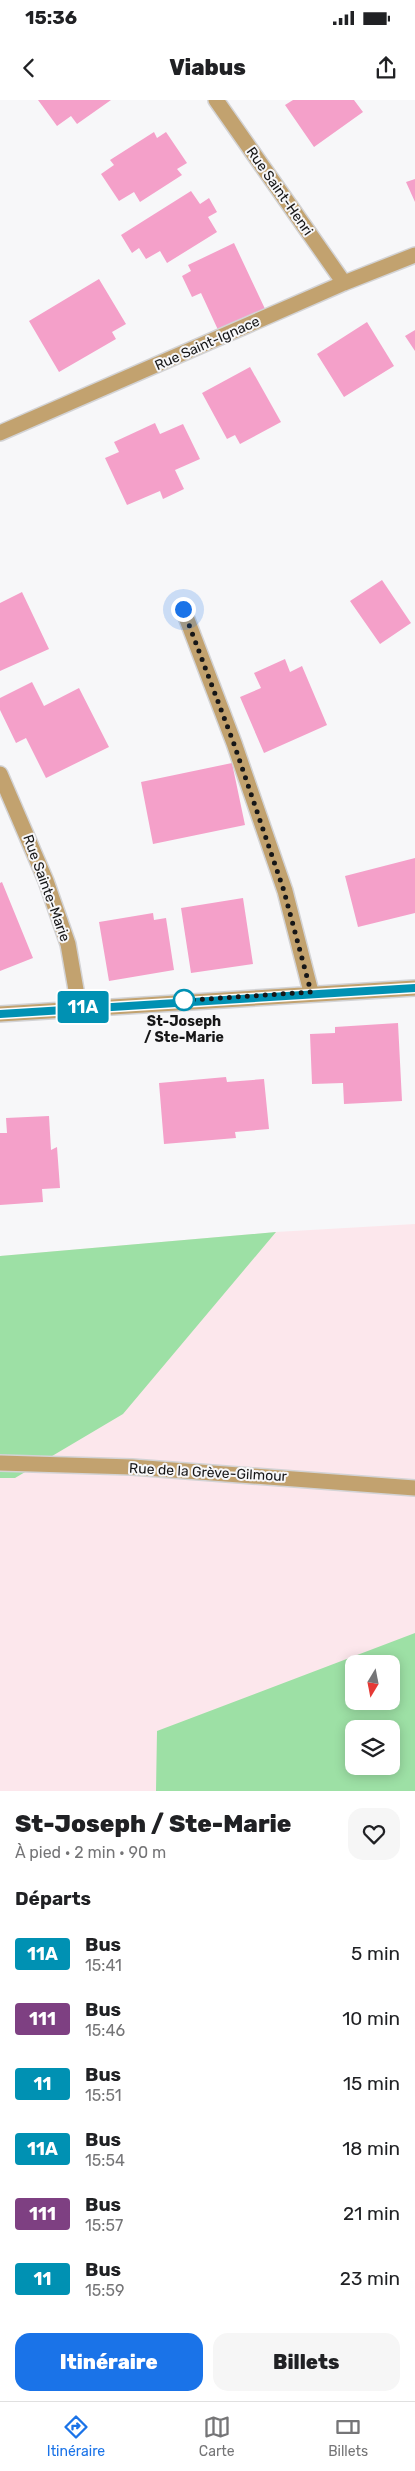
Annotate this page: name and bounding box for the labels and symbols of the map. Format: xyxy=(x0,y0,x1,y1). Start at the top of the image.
street label: Rue Saint-Henri xyxy=(243,144,316,239)
street label: Rue Saint-Ignace xyxy=(152,313,262,374)
your location xyxy=(171,597,196,622)
street label: Rue Sainte-Marie xyxy=(19,832,74,944)
marker: St-Joseph / Ste-Marie xyxy=(173,989,195,1011)
line badge: 11A xyxy=(54,991,112,1023)
place label: St-Joseph / Ste-Marie xyxy=(144,1013,224,1046)
street label: Rue de la Grève-Gilmour xyxy=(129,1460,288,1485)
north arrow xyxy=(345,1655,400,1710)

